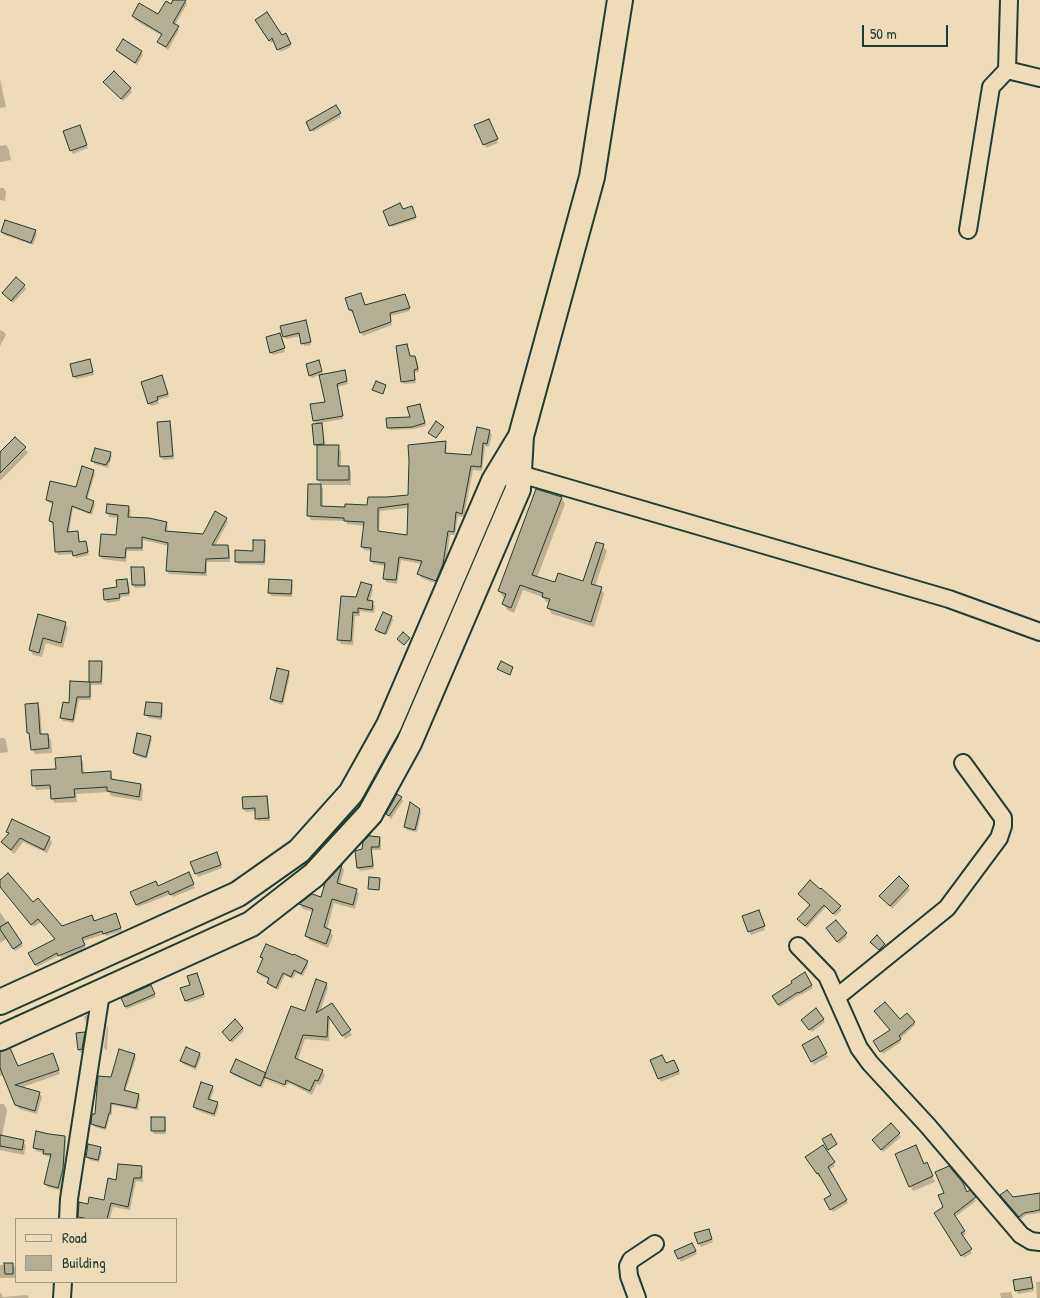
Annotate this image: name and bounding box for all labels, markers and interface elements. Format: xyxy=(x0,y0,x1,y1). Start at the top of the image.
scale bar xyxy=(865,15,951,47)
text: 50 m xyxy=(870,23,897,44)
legend xyxy=(15,1218,178,1283)
text: Road xyxy=(62,1227,87,1248)
text: Building xyxy=(62,1252,106,1273)

